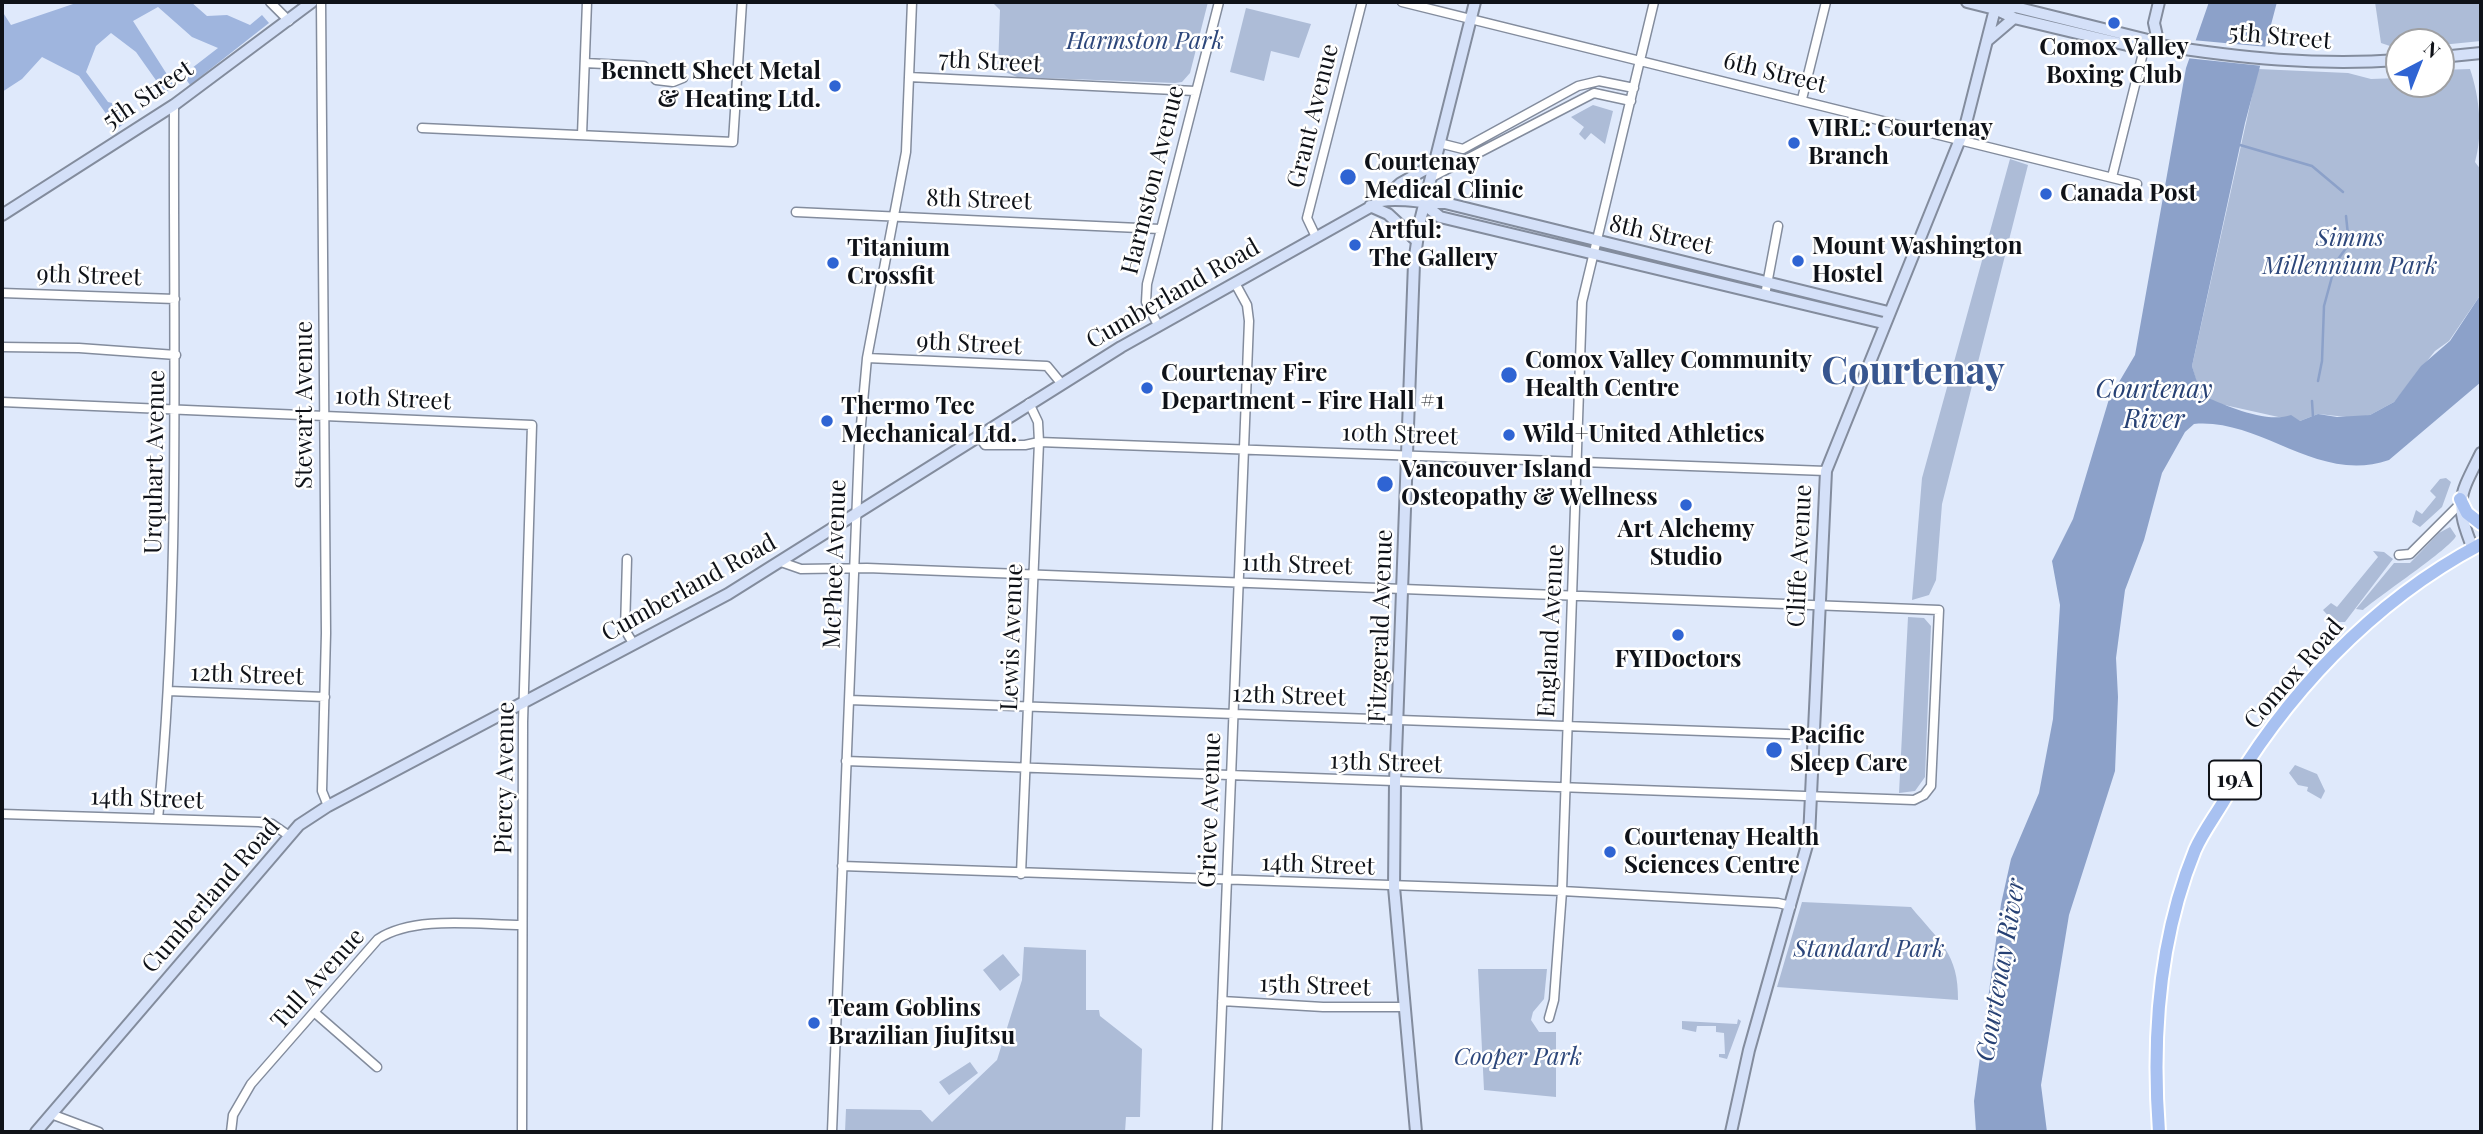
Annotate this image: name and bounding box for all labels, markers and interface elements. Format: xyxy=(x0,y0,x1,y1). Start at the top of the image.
marker: Comox Valley Boxing Club xyxy=(2106,15,2122,31)
street label: 5th Street xyxy=(2227,18,2333,56)
park label: Harmston Park xyxy=(1066,28,1224,56)
north arrow xyxy=(2385,28,2455,98)
place label: Comox Valley Boxing Club xyxy=(2039,34,2189,90)
text: N xyxy=(2419,35,2447,63)
street label: Grant Avenue xyxy=(1281,41,1345,191)
street label: 7th Street xyxy=(938,45,1042,79)
street label: 6th Street xyxy=(1720,46,1830,100)
street label: 5th Street xyxy=(97,54,199,136)
place label: Bennett Sheet Metal & Heating Ltd. xyxy=(601,58,821,114)
marker: Bennett Sheet Metal & Heating Ltd. xyxy=(827,78,843,94)
street label: Harmston Avenue xyxy=(1116,82,1190,278)
place label: VIRL: Courtenay Branch xyxy=(1808,115,1993,171)
marker: VIRL: Courtenay Branch xyxy=(1786,135,1802,151)
place label: Courtenay Medical Clinic xyxy=(1364,149,1523,205)
marker: Courtenay Medical Clinic xyxy=(1338,167,1358,187)
place label: Canada Post xyxy=(2060,180,2197,208)
street label: 8th Street xyxy=(926,184,1032,216)
marker: Canada Post xyxy=(2038,186,2054,202)
street label: 8th Street xyxy=(1606,209,1716,261)
place label: Artful: The Gallery xyxy=(1369,217,1498,273)
park label: Simms Millennium Park xyxy=(2262,225,2438,281)
street label: Cumberland Road xyxy=(1081,233,1265,355)
place label: Mount Washington Hostel xyxy=(1812,233,2022,289)
place label: Titanium Crossfit xyxy=(847,235,950,291)
marker: Artful: The Gallery xyxy=(1347,237,1363,253)
marker: Mount Washington Hostel xyxy=(1790,253,1806,269)
marker: Titanium Crossfit xyxy=(825,255,841,271)
street label: 9th Street xyxy=(36,260,142,292)
street label: Stewart Avenue xyxy=(291,321,319,489)
street label: 9th Street xyxy=(916,327,1022,361)
place label: Comox Valley Community Health Centre xyxy=(1525,347,1812,403)
district label: Courtenay xyxy=(1821,349,2005,395)
place label: Courtenay Fire Department - Fire Hall #1 xyxy=(1161,360,1444,416)
marker: Comox Valley Community Health Centre xyxy=(1499,365,1519,385)
street label: Urquhart Avenue xyxy=(139,370,171,554)
water label: Courtenay River xyxy=(2096,374,2212,436)
marker: Courtenay Fire Department - Fire Hall #1 xyxy=(1139,380,1155,396)
street label: 10th Street xyxy=(334,382,452,416)
place label: Thermo Tec Mechanical Ltd. xyxy=(841,393,1017,449)
marker: Thermo Tec Mechanical Ltd. xyxy=(819,413,835,429)
street label: 10th Street xyxy=(1341,419,1459,451)
place label: Wild+United Athletics xyxy=(1523,421,1765,449)
marker: Wild+United Athletics xyxy=(1501,427,1517,443)
place label: Vancouver Island Osteopathy & Wellness xyxy=(1401,456,1658,512)
marker: Vancouver Island Osteopathy & Wellness xyxy=(1375,474,1395,494)
street label: McPhee Avenue xyxy=(818,479,852,649)
street label: Cliffe Avenue xyxy=(1782,484,1818,628)
marker: Art Alchemy Studio xyxy=(1678,497,1694,513)
place label: Art Alchemy Studio xyxy=(1618,516,1754,572)
street label: Cumberland Road xyxy=(597,528,781,648)
street label: Fitzgerald Avenue xyxy=(1363,529,1399,723)
street label: England Avenue xyxy=(1532,544,1570,718)
street label: 11th Street xyxy=(1241,549,1353,581)
street label: Lewis Avenue xyxy=(995,563,1029,711)
street label: Comox Road xyxy=(2238,613,2350,735)
marker: FYIDoctors xyxy=(1670,627,1686,643)
place label: FYIDoctors xyxy=(1615,646,1741,674)
street label: 12th Street xyxy=(190,659,304,691)
street label: 12th Street xyxy=(1232,680,1346,712)
street label: Piercy Avenue xyxy=(489,702,521,854)
place label: Pacific Sleep Care xyxy=(1790,722,1908,778)
street label: Grieve Avenue xyxy=(1193,732,1227,888)
marker: Pacific Sleep Care xyxy=(1764,740,1784,760)
street label: 13th Street xyxy=(1329,747,1443,779)
road number: 19A xyxy=(2209,760,2261,800)
street label: 14th Street xyxy=(90,783,204,815)
street label: Cumberland Road xyxy=(136,813,286,979)
place label: Courtenay Health Sciences Centre xyxy=(1624,824,1819,880)
marker: Courtenay Health Sciences Centre xyxy=(1602,844,1618,860)
street label: 14th Street xyxy=(1261,849,1375,881)
water label: Courtenay River xyxy=(1970,876,2032,1064)
street label: Tull Avenue xyxy=(265,923,371,1035)
park label: Standard Park xyxy=(1793,936,1945,964)
street label: 15th Street xyxy=(1259,970,1371,1002)
place label: Team Goblins Brazilian JiuJitsu xyxy=(828,995,1015,1051)
marker: Team Goblins Brazilian JiuJitsu xyxy=(806,1015,822,1031)
park label: Cooper Park xyxy=(1454,1044,1582,1072)

